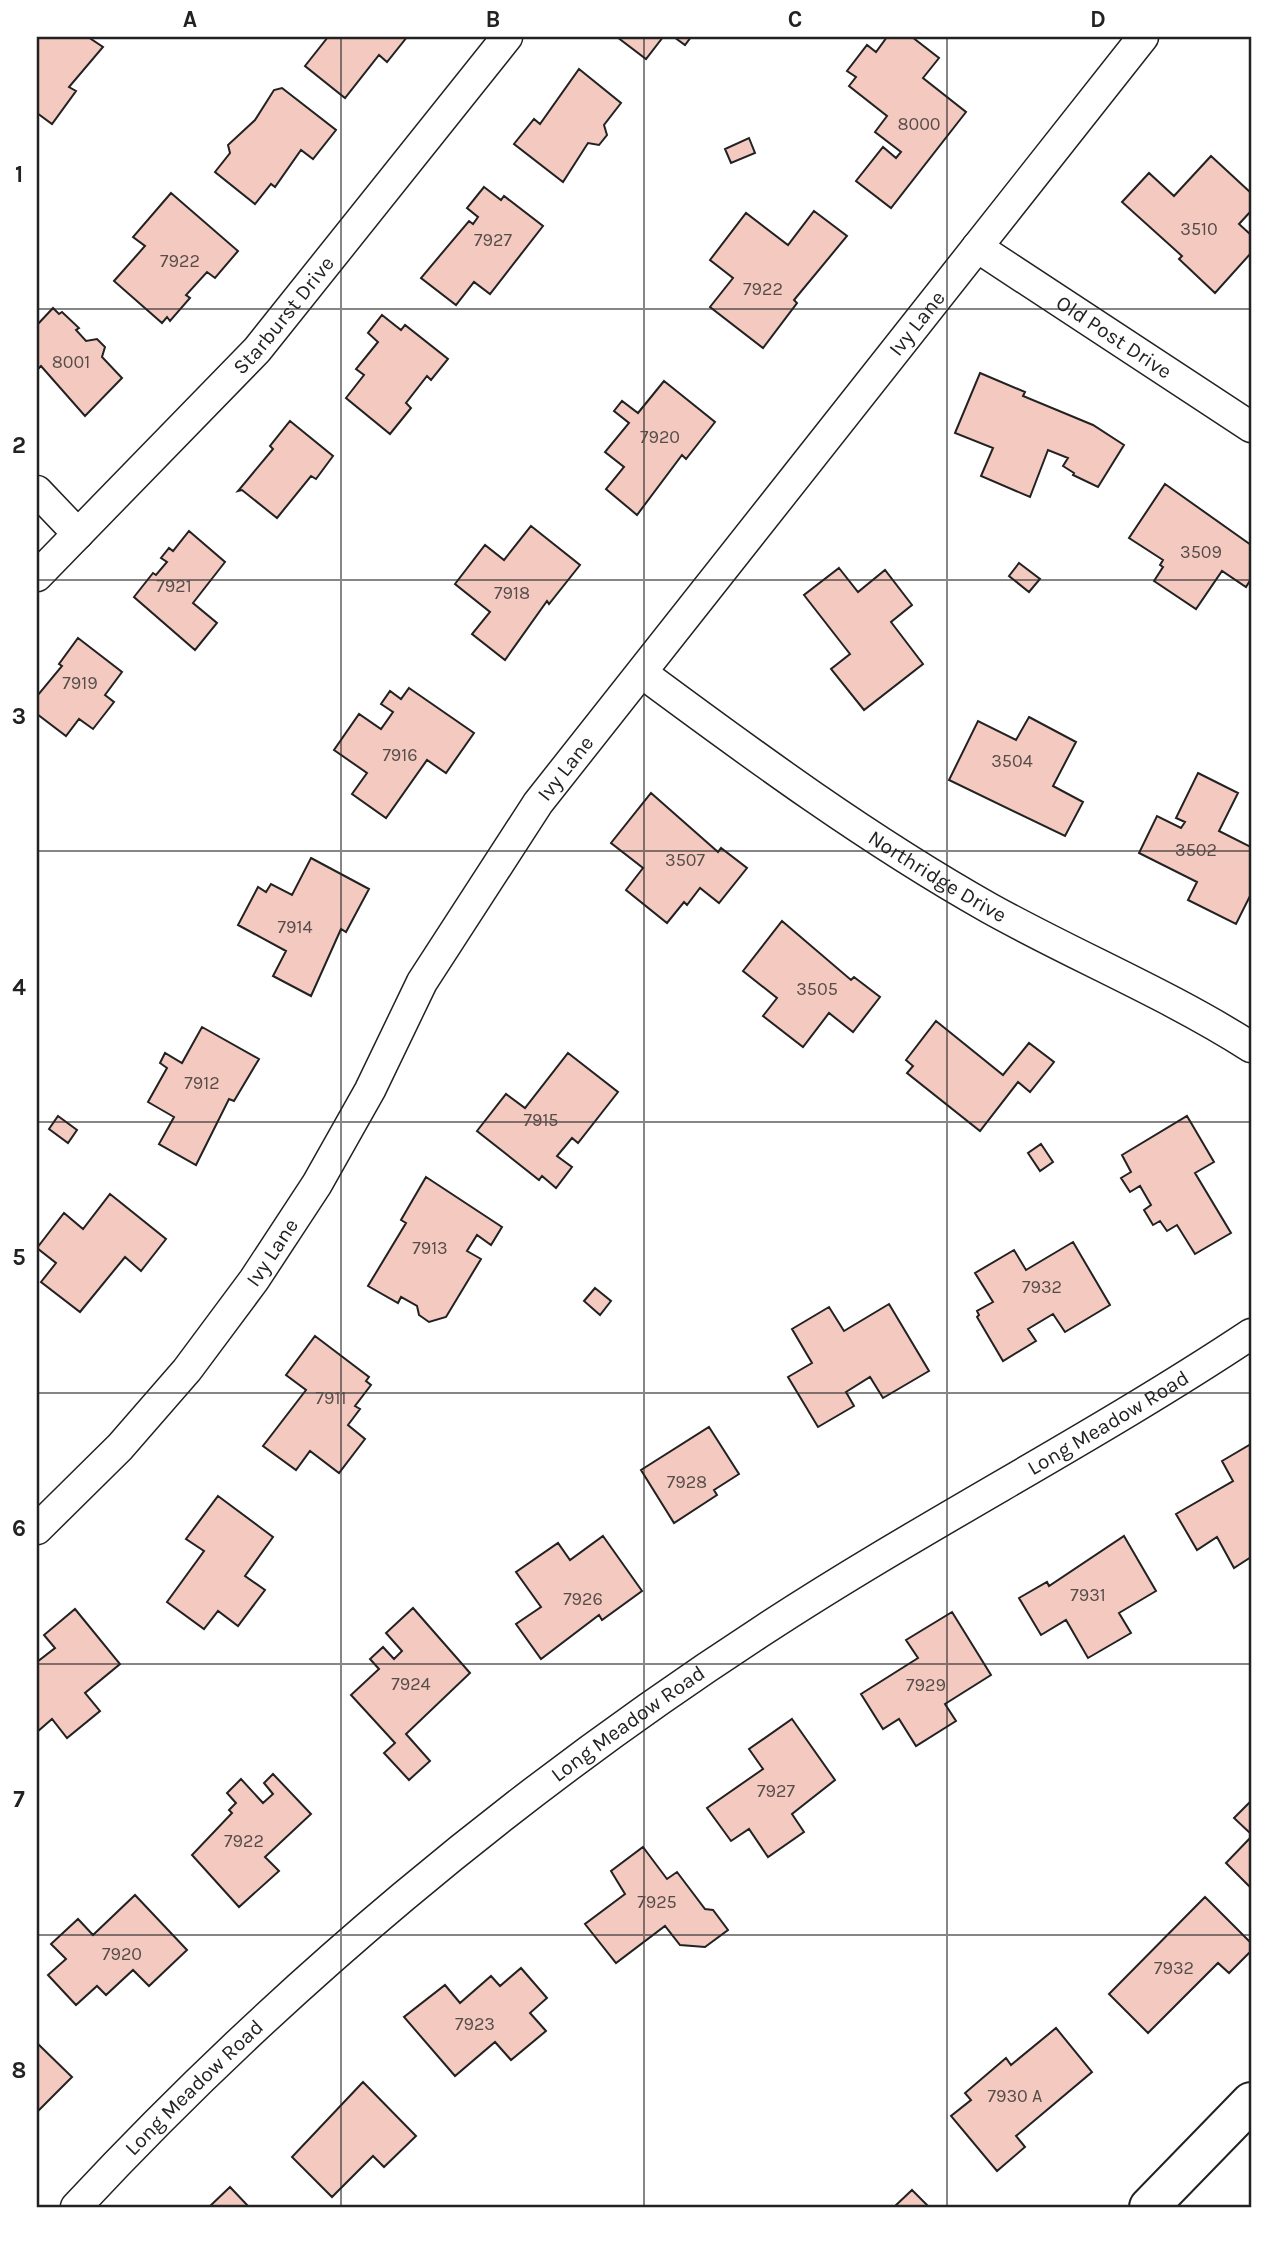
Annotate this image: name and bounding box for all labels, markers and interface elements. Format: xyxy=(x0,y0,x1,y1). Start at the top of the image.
text: A xyxy=(183,6,197,33)
text: B xyxy=(486,6,500,33)
text: C xyxy=(788,6,802,33)
text: D xyxy=(1090,6,1106,33)
house number: 8000 xyxy=(897,113,941,135)
text: 1 xyxy=(15,161,23,188)
house number: 3510 xyxy=(1180,218,1218,240)
house number: 7927 xyxy=(474,229,512,251)
house number: 7922 xyxy=(160,250,200,272)
street label: Starburst Drive xyxy=(228,252,339,379)
house number: 7922 xyxy=(743,278,783,300)
street label: Ivy Lane xyxy=(884,286,950,361)
street label: Old Post Drive xyxy=(1052,290,1176,384)
house number: 8001 xyxy=(52,351,90,373)
house number: 7920 xyxy=(640,426,680,448)
text: 2 xyxy=(12,432,26,459)
house number: 3509 xyxy=(1180,541,1222,563)
house number: 7921 xyxy=(156,575,192,597)
house number: 7918 xyxy=(494,582,530,604)
house number: 7919 xyxy=(62,672,98,694)
text: 3 xyxy=(12,703,26,730)
street label: Ivy Lane xyxy=(532,731,598,806)
house number: 7916 xyxy=(382,744,418,766)
house number: 3504 xyxy=(991,750,1033,772)
street label: Northridge Drive xyxy=(864,825,1011,927)
house number: 3502 xyxy=(1175,839,1217,861)
house number: 3507 xyxy=(665,849,706,871)
house number: 7914 xyxy=(278,916,312,938)
text: 4 xyxy=(12,974,26,1001)
house number: 3505 xyxy=(796,978,838,1000)
house number: 7912 xyxy=(184,1072,220,1094)
house number: 7915 xyxy=(523,1109,559,1131)
street label: Ivy Lane xyxy=(241,1214,303,1291)
house number: 7913 xyxy=(412,1237,448,1259)
text: 5 xyxy=(12,1244,26,1271)
house number: 7932 xyxy=(1022,1276,1062,1298)
street label: Long Meadow Road xyxy=(1023,1365,1193,1480)
house number: 7911 xyxy=(316,1387,346,1409)
house number: 7928 xyxy=(667,1471,707,1493)
text: 6 xyxy=(12,1515,26,1542)
house number: 7931 xyxy=(1070,1584,1106,1606)
house number: 7926 xyxy=(563,1588,603,1610)
street label: Long Meadow Road xyxy=(546,1660,709,1787)
house number: 7924 xyxy=(391,1673,431,1695)
house number: 7929 xyxy=(906,1674,946,1696)
house number: 7927 xyxy=(757,1780,795,1802)
text: 7 xyxy=(13,1786,25,1813)
house number: 7922 xyxy=(224,1830,264,1852)
house number: 7925 xyxy=(637,1891,677,1913)
house number: 7920 xyxy=(102,1943,142,1965)
house number: 7932 xyxy=(1154,1957,1194,1979)
house number: 7923 xyxy=(455,2013,495,2035)
street label: Long Meadow Road xyxy=(120,2015,268,2160)
text: 8 xyxy=(12,2057,26,2084)
house number: 7930 A xyxy=(988,2085,1042,2107)

